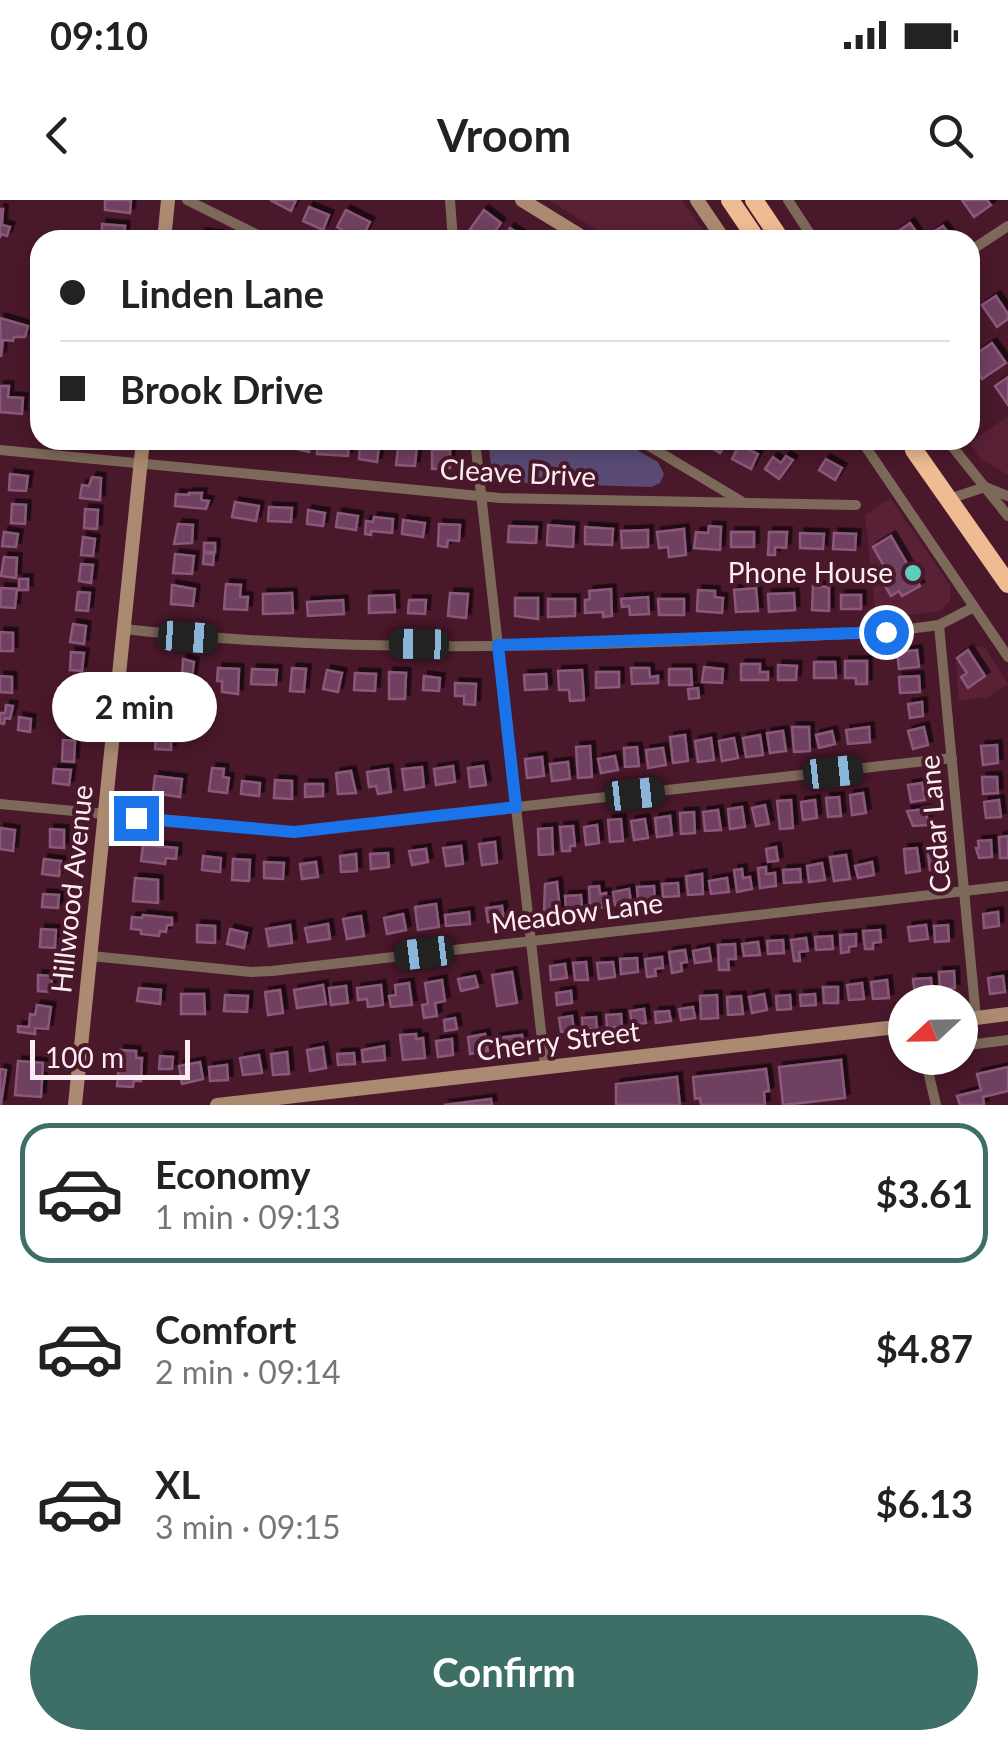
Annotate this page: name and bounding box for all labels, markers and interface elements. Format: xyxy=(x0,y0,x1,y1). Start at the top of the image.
text: 09:10 xyxy=(50,12,148,58)
icon: back xyxy=(30,108,85,163)
text: Vroom xyxy=(437,108,571,162)
icon: search xyxy=(923,108,978,163)
text: Linden Lane xyxy=(120,270,324,316)
text: Brook Drive xyxy=(120,366,324,412)
street label: Cleave Drive xyxy=(439,451,597,493)
place label: Phone House xyxy=(728,555,893,589)
marker: Phone House xyxy=(902,562,924,584)
route start xyxy=(864,610,909,655)
car xyxy=(157,620,219,654)
car xyxy=(389,628,449,660)
callout: 2 min xyxy=(54,673,218,743)
text: 2 min xyxy=(95,687,174,726)
car xyxy=(802,754,864,790)
street label: Cedar Lane xyxy=(911,754,957,894)
car xyxy=(604,776,666,812)
street label: Hillwood Avenue xyxy=(43,783,99,995)
route end xyxy=(114,796,159,841)
street label: Meadow Lane xyxy=(489,885,665,939)
car xyxy=(392,934,456,972)
north arrow xyxy=(888,985,978,1075)
map controls xyxy=(888,985,978,1075)
street label: Cherry Street xyxy=(474,1013,641,1067)
scale bar xyxy=(30,1035,190,1080)
text: 100 m xyxy=(45,1040,124,1074)
icon: car xyxy=(35,1148,125,1238)
text: Economy xyxy=(155,1151,310,1197)
text: $3.61 xyxy=(876,1170,973,1216)
text: 1 min · 09:13 xyxy=(155,1197,341,1236)
icon: car xyxy=(35,1303,125,1393)
text: Comfort xyxy=(155,1306,296,1352)
text: $4.87 xyxy=(876,1325,973,1371)
text: 2 min · 09:14 xyxy=(155,1352,341,1391)
icon: car xyxy=(35,1458,125,1548)
text: XL xyxy=(155,1461,200,1507)
text: $6.13 xyxy=(876,1480,973,1526)
text: 3 min · 09:15 xyxy=(155,1507,341,1546)
button: Confirm xyxy=(30,1615,978,1730)

